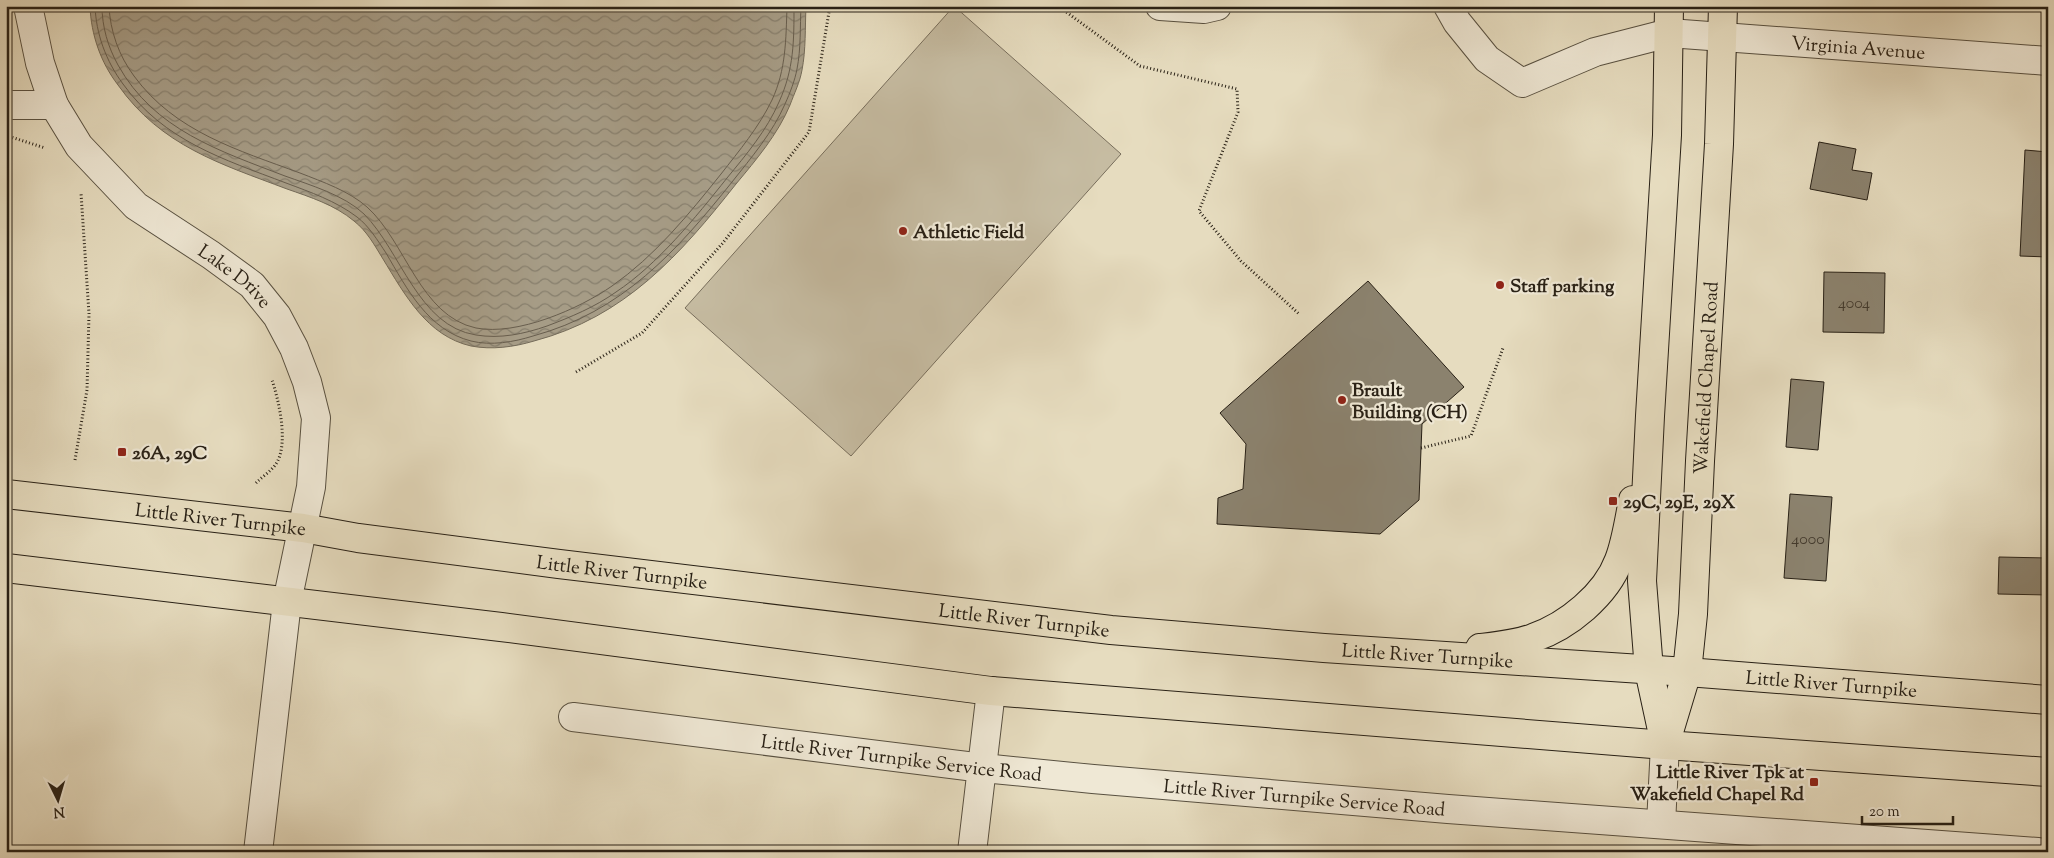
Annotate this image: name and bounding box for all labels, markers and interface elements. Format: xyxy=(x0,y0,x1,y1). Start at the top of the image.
street label: Virginia Avenue xyxy=(1790,31,1926,68)
place label: Athletic Field xyxy=(913,220,1025,247)
marker: Athletic Field xyxy=(897,225,909,237)
street label: Lake Drive xyxy=(192,239,277,315)
place label: Staff parking xyxy=(1510,274,1615,301)
marker: Staff parking xyxy=(1494,279,1506,291)
street label: Wakefield Chapel Road xyxy=(1688,281,1727,475)
house number: 4004 xyxy=(1838,293,1870,316)
place label: Brault Building (CH) xyxy=(1352,378,1468,427)
marker: Brault Building (CH) xyxy=(1336,394,1348,406)
place label: 26A, 29C xyxy=(132,441,208,468)
marker: 26A, 29C xyxy=(116,446,128,458)
place label: 29C, 29E, 29X xyxy=(1623,490,1736,517)
marker: 29C, 29E, 29X xyxy=(1607,495,1619,507)
street label: Little River Turnpike xyxy=(133,498,307,544)
house number: 4000 xyxy=(1791,529,1825,552)
street label: Little River Turnpike xyxy=(535,550,709,598)
street label: Little River Turnpike xyxy=(937,598,1111,646)
street label: Little River Turnpike xyxy=(1341,638,1514,676)
street label: Little River Turnpike xyxy=(1745,666,1918,706)
street label: Little River Turnpike Service Road xyxy=(759,729,1043,790)
place label: Little River Tpk at Wakefield Chapel Rd xyxy=(1630,760,1804,809)
street label: Little River Turnpike Service Road xyxy=(1162,774,1447,825)
north arrow xyxy=(32,776,82,826)
marker: Little River Tpk at Wakefield Chapel Rd xyxy=(1808,776,1820,788)
scale bar xyxy=(1862,793,1953,825)
text: N xyxy=(53,801,65,821)
text: 20 m xyxy=(1869,802,1900,823)

